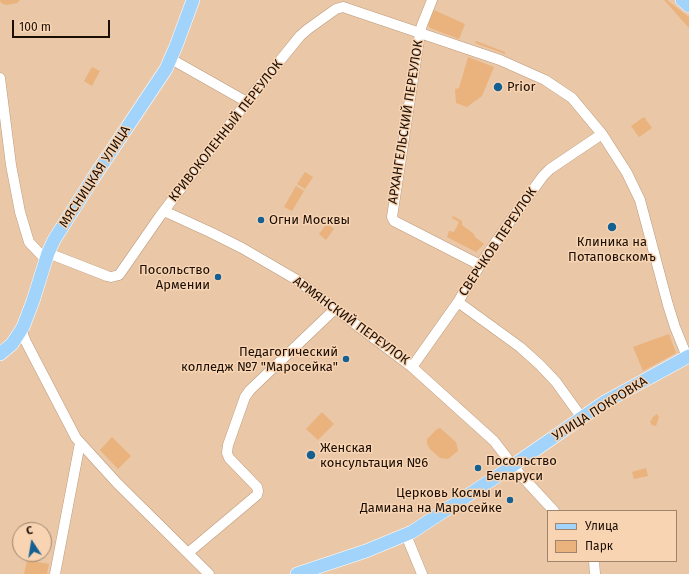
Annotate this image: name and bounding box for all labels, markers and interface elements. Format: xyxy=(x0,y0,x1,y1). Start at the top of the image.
scale bar xyxy=(14,12,112,38)
text: 100 m xyxy=(19,20,51,34)
street label: АРХАНГЕЛЬСКИЙ ПЕРЕУЛОК xyxy=(385,39,427,205)
street label: КРИВОКОЛЕННЫЙ ПЕРЕУЛОК xyxy=(166,57,286,205)
place label: Prior xyxy=(507,79,536,95)
marker: Prior xyxy=(492,81,504,93)
street label: МЯСНИЦКАЯ УЛИЦА xyxy=(56,123,134,231)
street label: СВЕРЧКОВ ПЕРЕУЛОК xyxy=(456,185,540,299)
place label: Огни Москвы xyxy=(269,212,350,228)
marker: Огни Москвы xyxy=(256,215,266,225)
marker: Клиника на Потаповскомъ xyxy=(606,221,618,233)
place label: Клиника на Потаповскомъ xyxy=(568,234,656,265)
place label: Посольство Армении xyxy=(139,262,210,293)
marker: Посольство Армении xyxy=(213,272,223,282)
street label: АРМЯНСКИЙ ПЕРЕУЛОК xyxy=(290,274,412,368)
place label: Педагогический колледж №7 "Маросейка" xyxy=(181,344,338,375)
marker: Педагогический колледж №7 "Маросейка" xyxy=(341,354,351,364)
street label: УЛИЦА ПОКРОВКА xyxy=(550,374,650,444)
place label: Женская консультация №6 xyxy=(320,440,428,471)
marker: Женская консультация №6 xyxy=(305,449,317,461)
place label: Посольство Беларуси xyxy=(486,453,557,484)
marker: Посольство Беларуси xyxy=(473,463,483,473)
place label: Церковь Космы и Дамиана на Маросейке xyxy=(360,485,502,516)
marker: Церковь Космы и Дамиана на Маросейке xyxy=(505,495,515,505)
legend xyxy=(547,510,677,562)
text: Улица xyxy=(585,519,619,533)
north arrow xyxy=(12,522,52,562)
text: С xyxy=(25,524,34,538)
text: Парк xyxy=(585,539,613,553)

